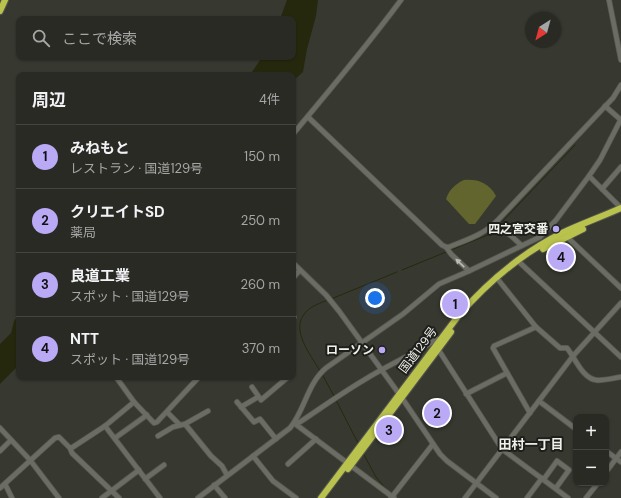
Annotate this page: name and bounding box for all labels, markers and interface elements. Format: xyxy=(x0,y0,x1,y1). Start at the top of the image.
north arrow xyxy=(525,12,561,48)
search box xyxy=(16,16,296,60)
icon: search xyxy=(30,27,52,49)
text: ここで検索 xyxy=(62,29,137,49)
text: 周辺 xyxy=(32,89,66,111)
text: 4件 xyxy=(259,91,280,108)
text: みねもと xyxy=(70,138,130,158)
text: 1 xyxy=(43,148,47,165)
text: 150 m xyxy=(244,148,280,165)
text: レストラン · 国道129号 xyxy=(70,160,203,177)
text: クリエイトSD xyxy=(70,202,165,222)
text: 2 xyxy=(41,212,49,229)
text: 250 m xyxy=(241,212,280,229)
place label: 四之宮交番 xyxy=(488,221,549,237)
text: 薬局 xyxy=(70,224,96,241)
marker: 四之宮交番 xyxy=(551,224,561,234)
pin: 4 xyxy=(548,242,574,272)
one-way arrow xyxy=(455,258,465,267)
text: 良道工業 xyxy=(70,266,130,286)
text: 3 xyxy=(41,276,49,293)
text: 260 m xyxy=(240,276,280,293)
text: スポット · 国道129号 xyxy=(70,288,190,305)
your location xyxy=(365,288,385,308)
pin: 1 xyxy=(442,289,468,319)
street label: 国道129号 xyxy=(395,324,441,376)
text: NTT xyxy=(70,329,99,349)
text: 4 xyxy=(41,340,49,357)
text: 370 m xyxy=(242,340,280,357)
place label: ローソン xyxy=(326,342,374,358)
marker: ローソン xyxy=(377,345,387,355)
text: スポット · 国道129号 xyxy=(70,351,190,368)
pin: 2 xyxy=(424,398,450,428)
map controls xyxy=(573,414,609,486)
button: + xyxy=(573,414,609,450)
pin: 3 xyxy=(376,415,402,445)
district label: 田村一丁目 xyxy=(498,436,564,453)
button: − xyxy=(573,450,609,486)

